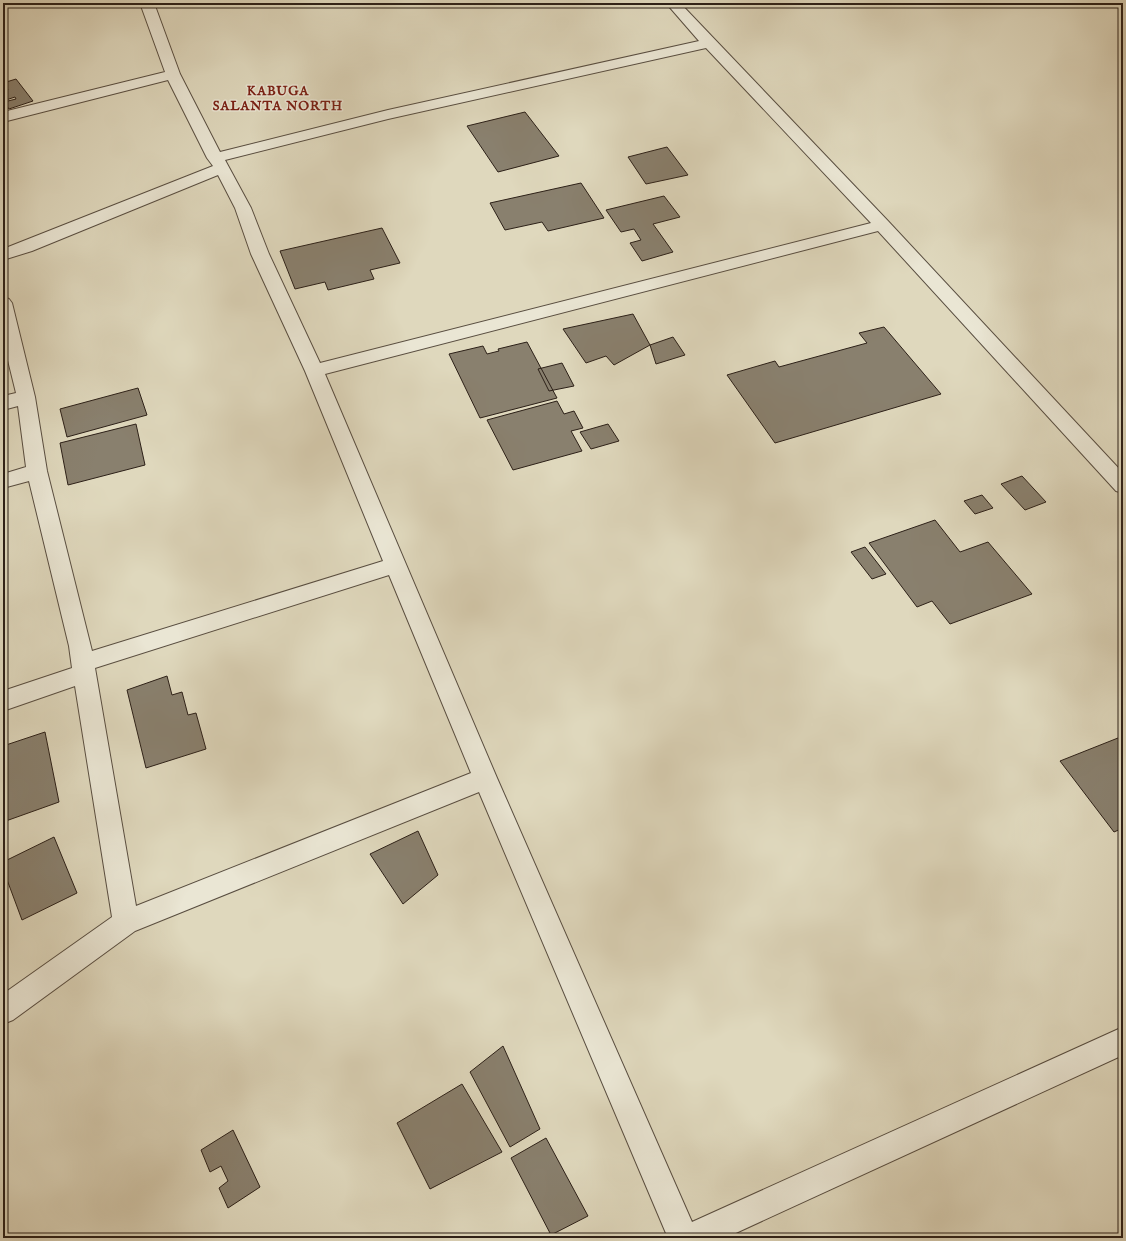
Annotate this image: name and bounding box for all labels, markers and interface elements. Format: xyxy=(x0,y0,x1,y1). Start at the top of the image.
district label: KABUGA SALANTA NORTH xyxy=(213,83,343,115)

